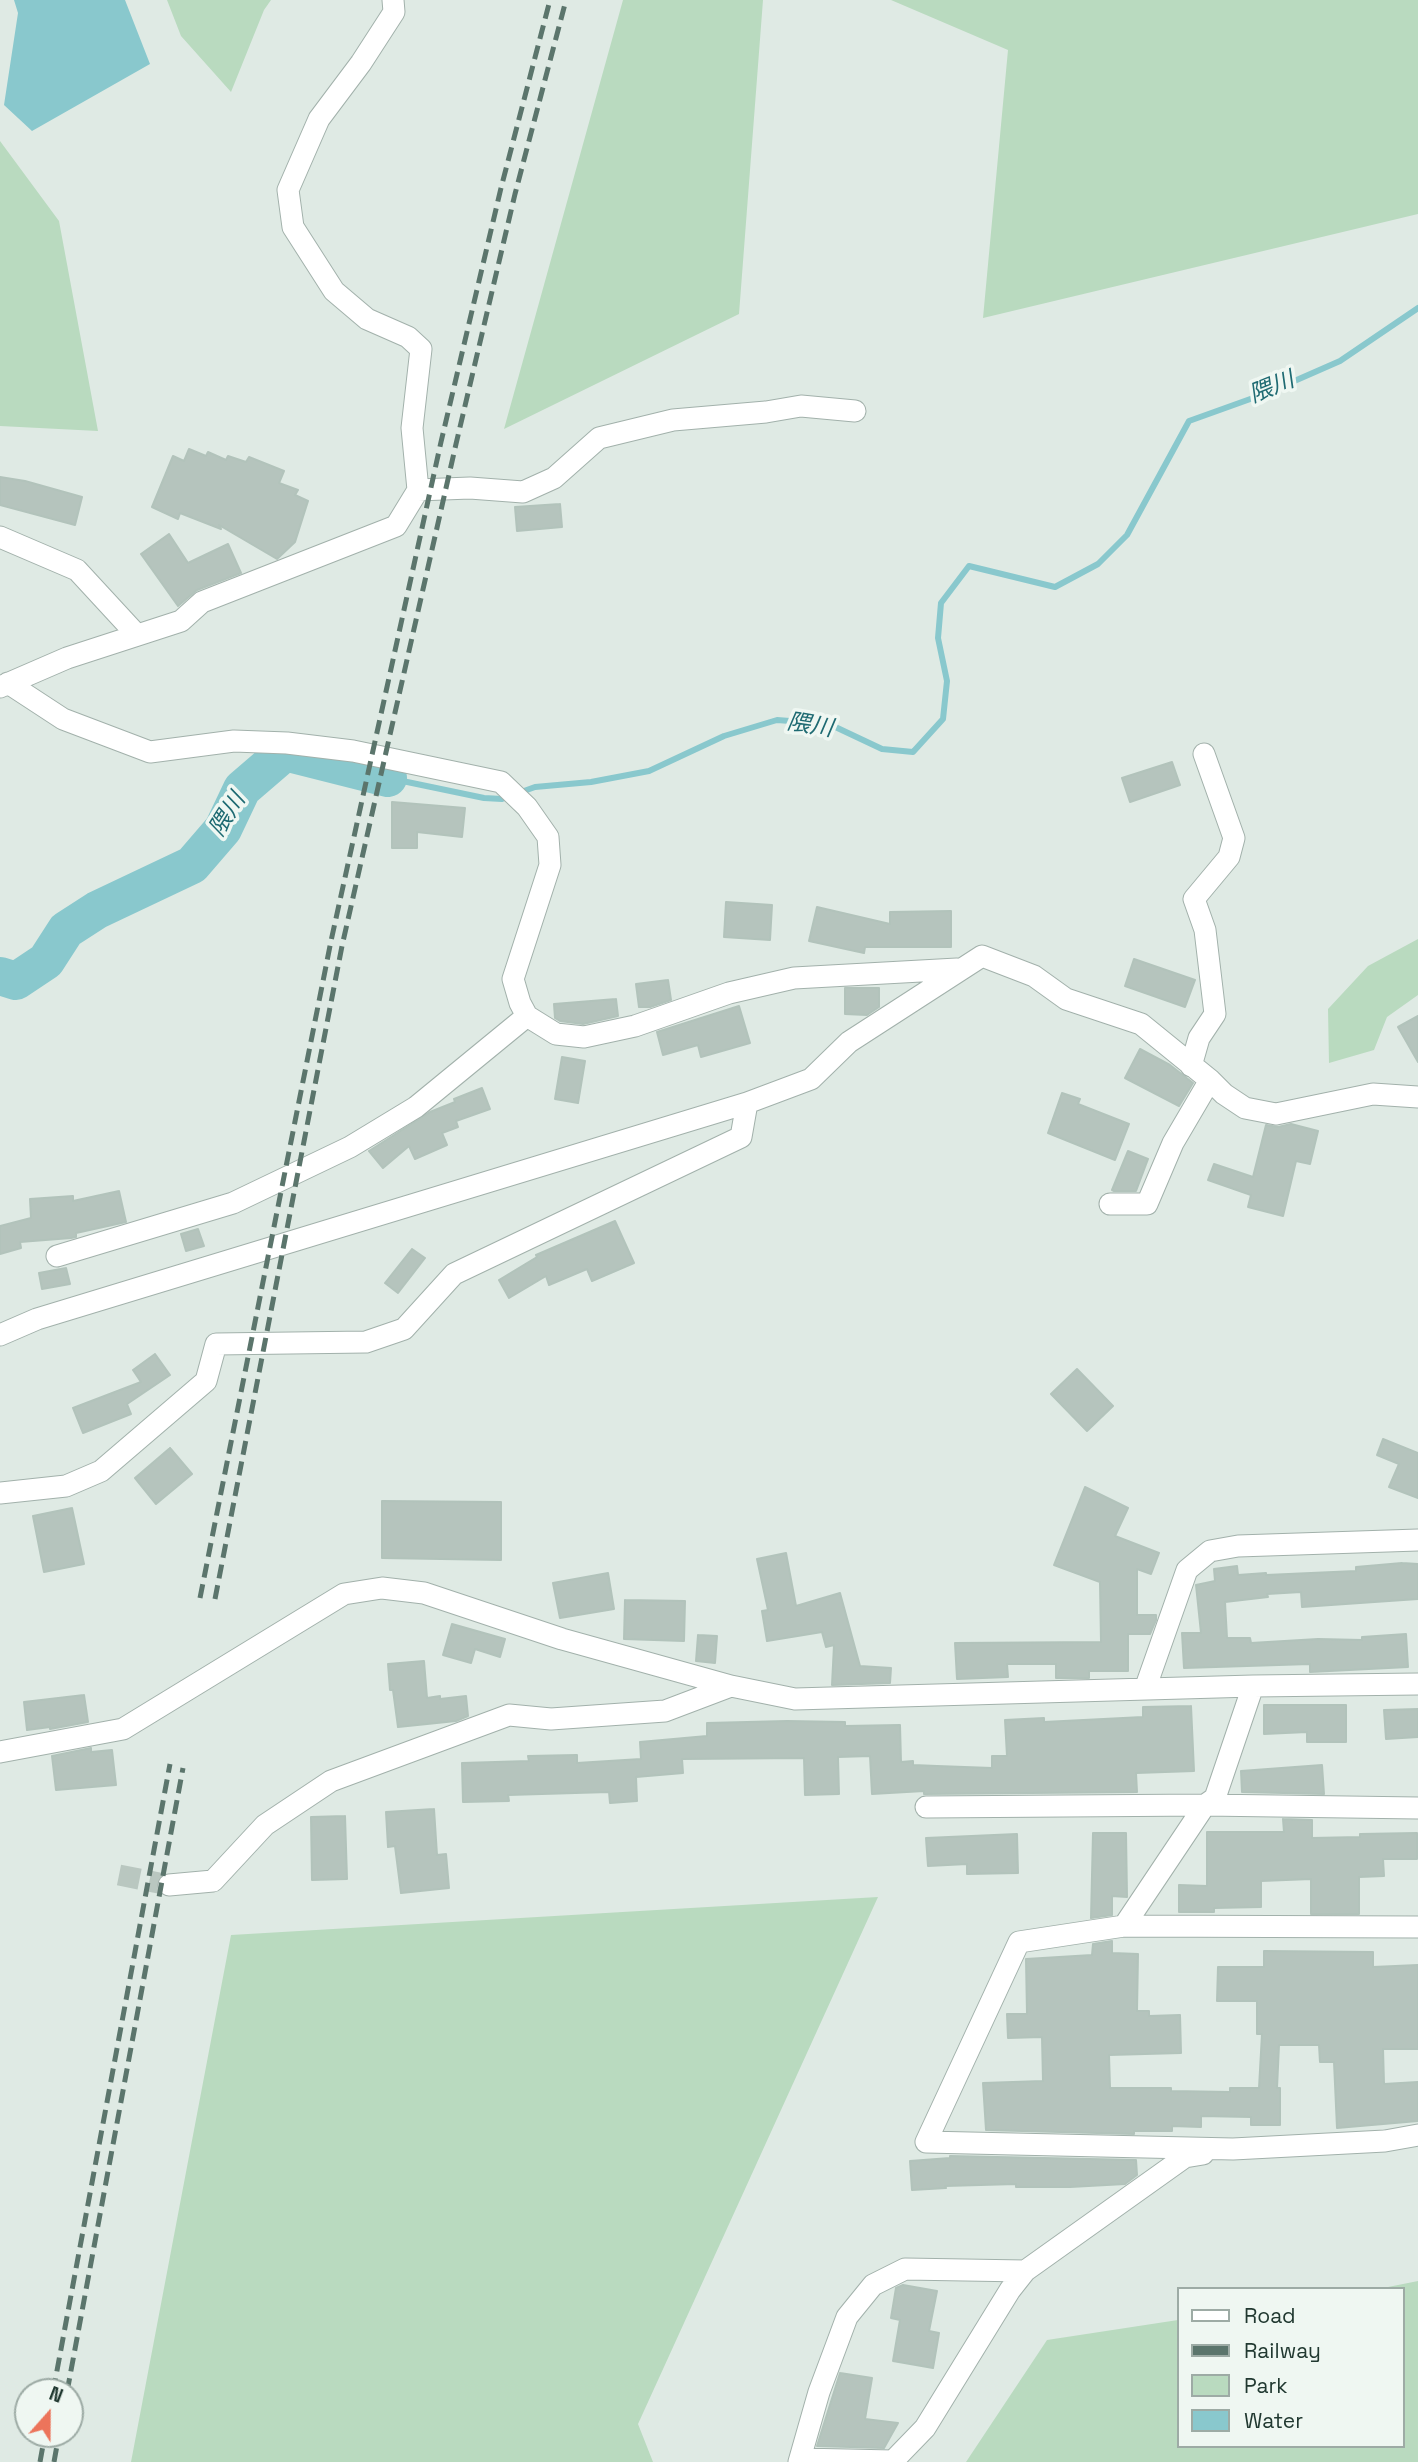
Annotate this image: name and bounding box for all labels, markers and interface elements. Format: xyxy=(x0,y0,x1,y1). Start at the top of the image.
water label: 隈川 xyxy=(1246,367,1298,409)
water label: 隈川 xyxy=(785,709,835,743)
water label: 隈川 xyxy=(204,788,252,842)
legend xyxy=(1176,2287,1404,2448)
text: Road xyxy=(1244,2302,1296,2329)
text: Railway xyxy=(1244,2337,1321,2364)
text: Park xyxy=(1244,2372,1288,2399)
north arrow xyxy=(14,2378,84,2448)
text: N xyxy=(46,2381,66,2409)
text: Water xyxy=(1244,2407,1303,2434)

